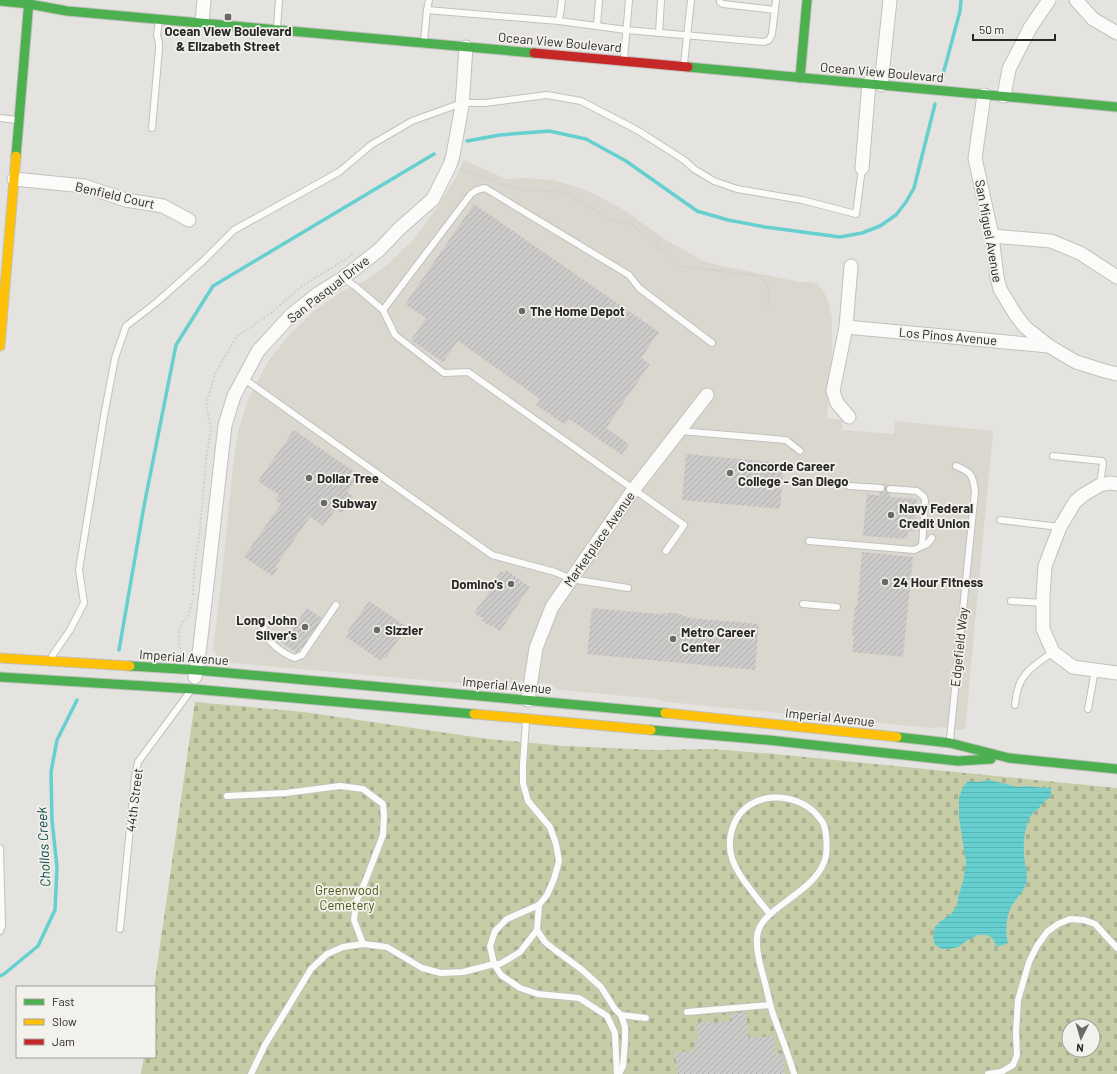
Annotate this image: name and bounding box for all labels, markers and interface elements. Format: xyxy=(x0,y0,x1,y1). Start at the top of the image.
marker: Ocean View Boulevard & Elizabeth Street xyxy=(223,12,233,22)
scale bar xyxy=(973,16,1055,42)
text: 50 m xyxy=(979,22,1004,36)
place label: Ocean View Boulevard & Elizabeth Street xyxy=(164,23,292,54)
street label: Ocean View Boulevard xyxy=(498,29,622,55)
street label: Ocean View Boulevard xyxy=(820,59,944,85)
street label: Benfield Court xyxy=(74,178,156,212)
street label: San Miguel Avenue xyxy=(972,178,1006,284)
street label: San Pasqual Drive xyxy=(284,252,372,326)
place label: The Home Depot xyxy=(530,303,625,319)
marker: The Home Depot xyxy=(517,306,527,316)
street label: Los Pinos Avenue xyxy=(898,324,998,348)
place label: Concorde Career College - San Diego xyxy=(738,458,849,489)
marker: Concorde Career College - San Diego xyxy=(725,468,735,478)
place label: Dollar Tree xyxy=(317,470,379,486)
marker: Dollar Tree xyxy=(304,473,314,483)
street label: Marketplace Avenue xyxy=(560,488,638,590)
place label: Subway xyxy=(332,495,377,511)
marker: Subway xyxy=(319,498,329,508)
place label: Navy Federal Credit Union xyxy=(899,500,973,531)
marker: Navy Federal Credit Union xyxy=(886,510,896,520)
place label: 24 Hour Fitness xyxy=(893,574,984,590)
place label: Domino's xyxy=(451,576,503,592)
marker: 24 Hour Fitness xyxy=(880,577,890,587)
marker: Domino's xyxy=(506,579,516,589)
street label: Edgefield Way xyxy=(947,606,971,688)
place label: Long John Silver's xyxy=(236,612,297,643)
marker: Long John Silver's xyxy=(300,622,310,632)
place label: Sizzler xyxy=(385,622,423,638)
place label: Metro Career Center xyxy=(681,624,756,655)
marker: Sizzler xyxy=(372,625,382,635)
marker: Metro Career Center xyxy=(668,634,678,644)
street label: Imperial Avenue xyxy=(139,646,229,668)
street label: Imperial Avenue xyxy=(462,673,552,697)
street label: Imperial Avenue xyxy=(785,704,876,730)
street label: 44th Street xyxy=(122,767,146,833)
water label: Chollas Creek xyxy=(32,806,54,887)
park label: Greenwood Cemetery xyxy=(315,882,379,913)
legend xyxy=(16,986,156,1058)
text: Fast xyxy=(52,994,75,1008)
text: Slow xyxy=(52,1014,77,1028)
north arrow xyxy=(1061,1018,1101,1058)
text: Jam xyxy=(52,1034,75,1048)
text: N xyxy=(1076,1042,1084,1055)

